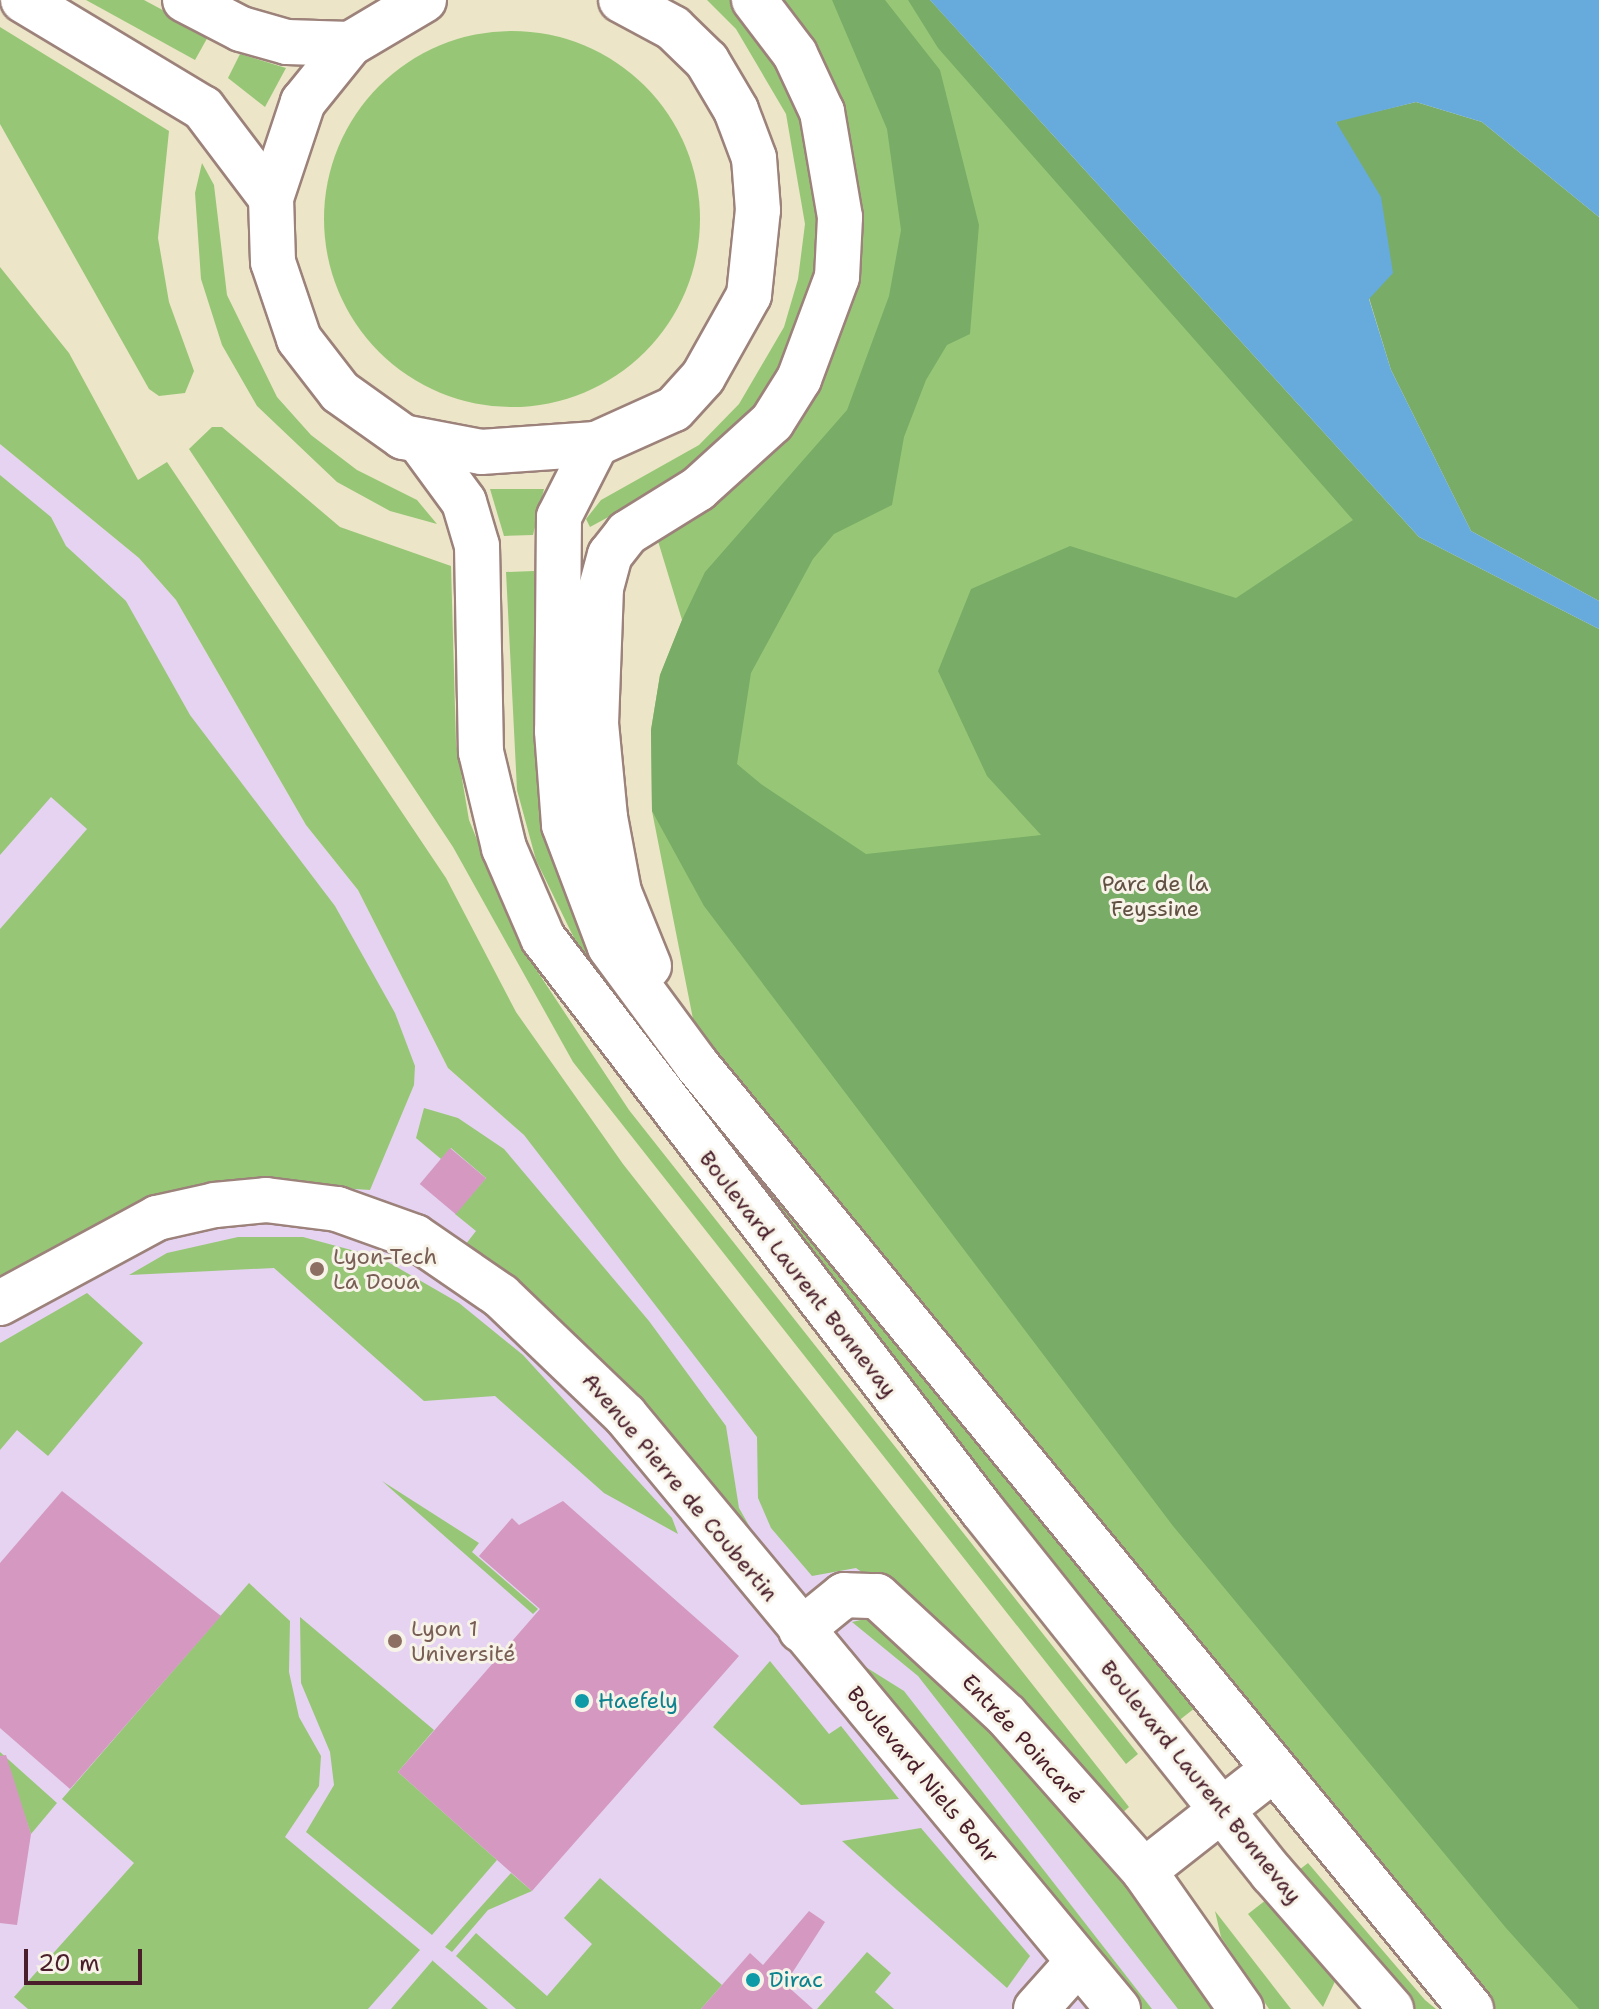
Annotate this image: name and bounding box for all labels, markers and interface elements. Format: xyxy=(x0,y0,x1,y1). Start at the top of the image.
park label: Parc de la Feyssine xyxy=(1102,870,1208,922)
street label: Boulevard Laurent Bonnevay xyxy=(694,1146,902,1402)
place label: Lyon-Tech La Doua xyxy=(333,1243,437,1294)
marker: Lyon-Tech La Doua xyxy=(308,1260,326,1278)
street label: Avenue Pierre de Coubertin xyxy=(577,1367,783,1607)
place label: Lyon 1 Université xyxy=(411,1615,516,1666)
marker: Lyon 1 Université xyxy=(386,1632,404,1650)
street label: Boulevard Laurent Bonnevay xyxy=(1095,1655,1307,1909)
street label: Entrée Poincaré xyxy=(956,1669,1090,1809)
street label: Boulevard Niels Bohr xyxy=(841,1681,1005,1869)
place label: Haefely xyxy=(598,1688,678,1714)
marker: Haefely xyxy=(573,1692,591,1710)
scale bar xyxy=(28,1933,146,1983)
text: 20 m xyxy=(38,1947,100,1979)
place label: Dirac xyxy=(769,1967,823,1993)
marker: Dirac xyxy=(744,1971,762,1989)

